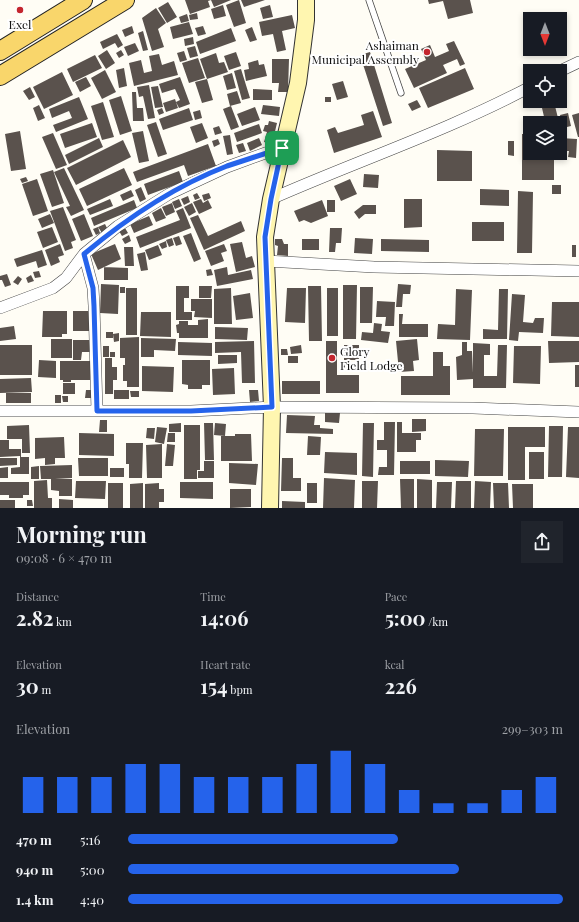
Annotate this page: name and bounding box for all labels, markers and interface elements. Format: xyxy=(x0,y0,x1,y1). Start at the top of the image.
marker: Exel xyxy=(15,5,25,15)
north arrow xyxy=(523,12,567,56)
map controls xyxy=(523,12,567,160)
place label: Exel xyxy=(9,16,32,32)
place label: Ashaiman Municipal Assembly xyxy=(312,37,419,67)
marker: Ashaiman Municipal Assembly xyxy=(422,47,432,57)
button: locate xyxy=(523,64,567,108)
button: layers xyxy=(523,116,567,160)
pin xyxy=(265,131,299,165)
icon: arrive xyxy=(271,137,293,159)
place label: Glory Field Lodge xyxy=(340,343,403,373)
marker: Glory Field Lodge xyxy=(327,353,337,363)
text: Morning run xyxy=(16,519,147,549)
button: share xyxy=(521,521,563,563)
text: 09:08 · 6 × 470 m xyxy=(16,549,112,566)
text: Distance xyxy=(16,589,59,604)
text: Time xyxy=(200,589,226,604)
text: Pace xyxy=(385,589,407,604)
text: 2.82 xyxy=(16,604,54,631)
text: 14:06 xyxy=(200,604,248,631)
text: 5:00 xyxy=(385,604,425,631)
text: km xyxy=(54,614,72,629)
text: /km xyxy=(425,614,448,629)
text: Elevation xyxy=(16,657,62,672)
text: Heart rate xyxy=(200,657,251,672)
text: kcal xyxy=(385,657,404,672)
text: 30 xyxy=(16,672,39,699)
text: 154 xyxy=(200,672,228,699)
text: 226 xyxy=(385,672,417,699)
text: m xyxy=(39,682,51,697)
text: bpm xyxy=(228,682,253,697)
text: Elevation xyxy=(16,720,70,737)
text: 299–303 m xyxy=(502,720,563,737)
text: 470 m xyxy=(16,831,52,848)
text: 5:16 xyxy=(80,831,100,848)
text: 940 m xyxy=(16,861,53,878)
text: 5:00 xyxy=(80,861,104,878)
text: 1.4 km xyxy=(16,891,53,908)
text: 4:40 xyxy=(80,891,104,908)

